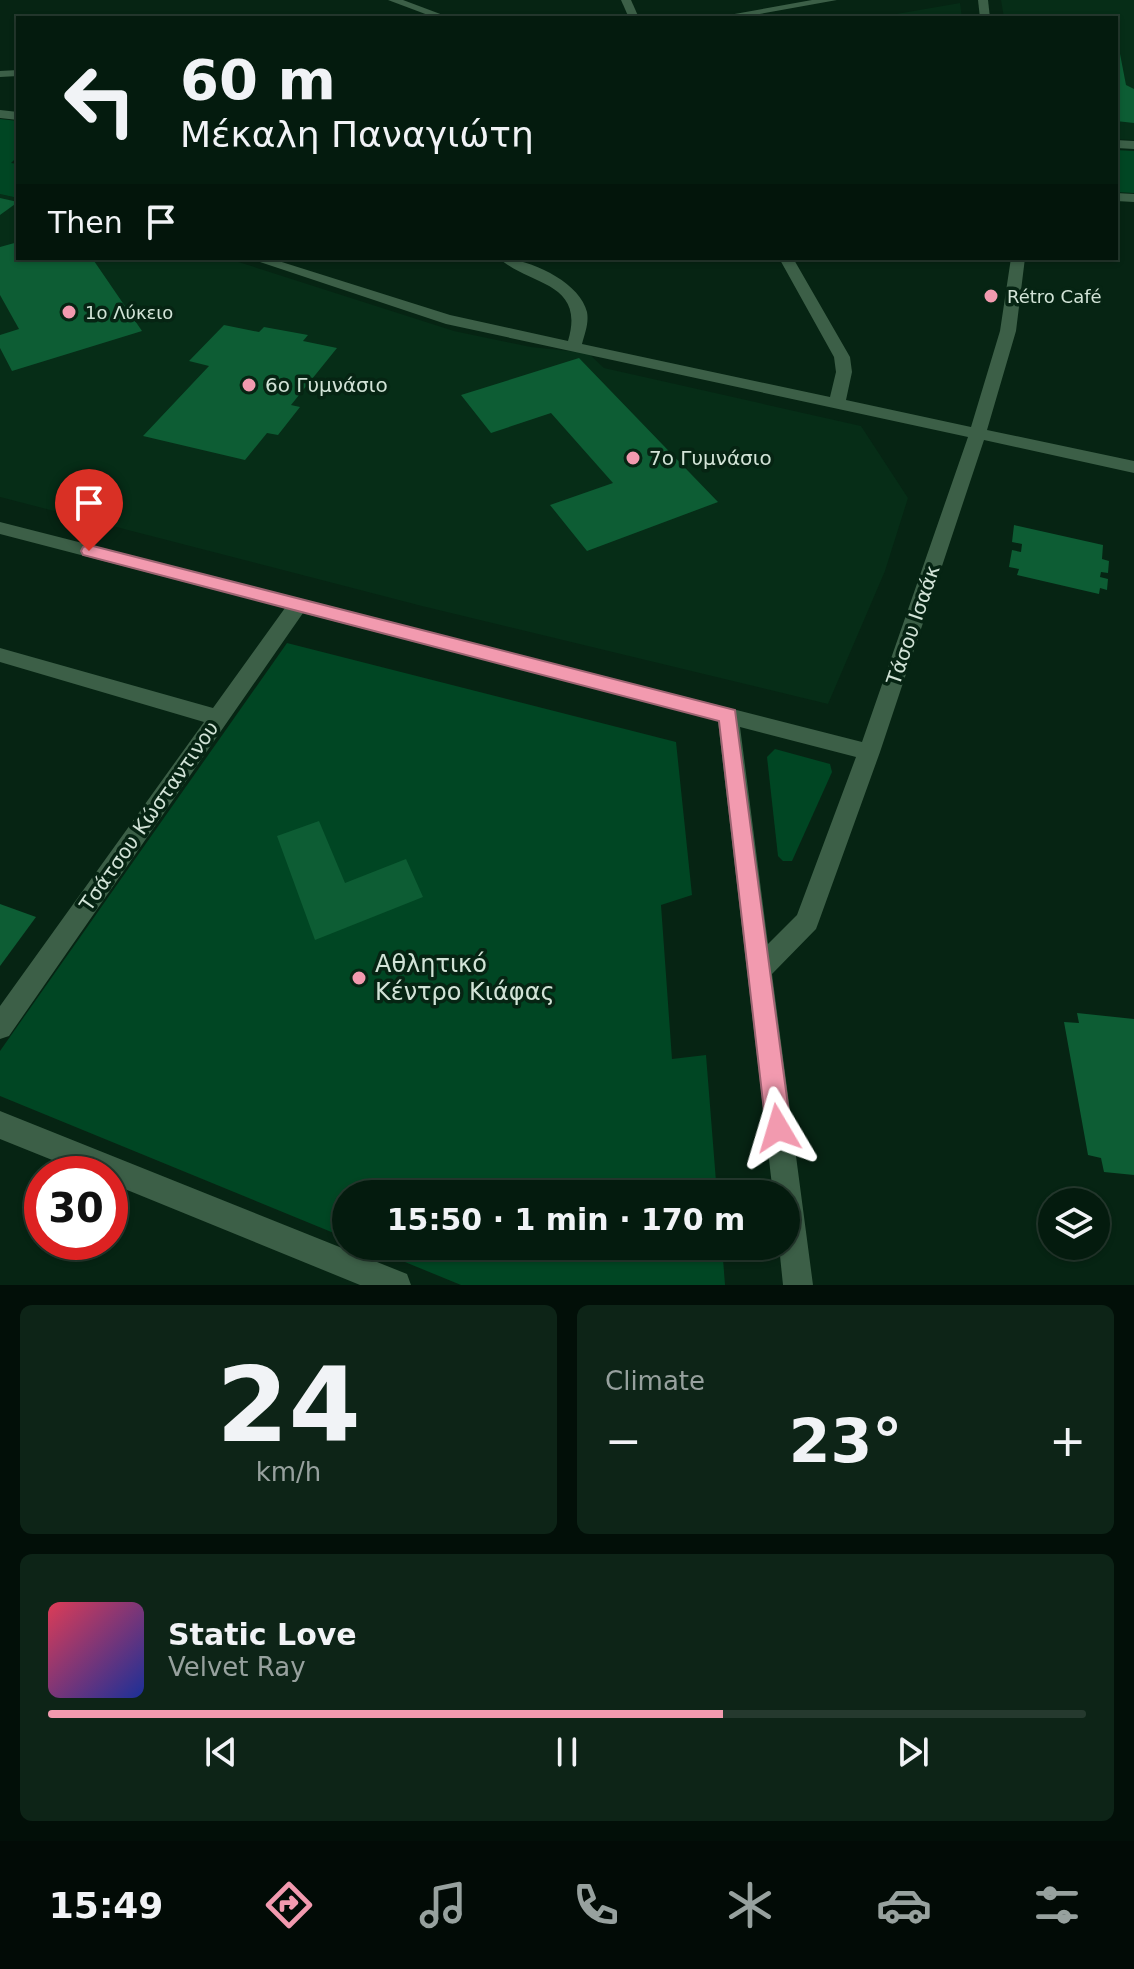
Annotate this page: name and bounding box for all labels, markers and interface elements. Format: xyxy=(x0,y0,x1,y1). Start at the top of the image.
text: 60 m xyxy=(180,47,336,112)
icon: left xyxy=(48,48,152,152)
text: Μέκαλη Παναγιώτη xyxy=(180,114,534,155)
icon: arrive xyxy=(139,200,183,244)
text: Then xyxy=(48,205,123,240)
place label: Rétro Café xyxy=(1007,286,1102,307)
marker: Rétro Café xyxy=(982,287,1000,305)
place label: 1ο Λύκειο xyxy=(85,302,173,323)
marker: 1ο Λύκειο xyxy=(60,303,78,321)
place label: 6ο Γυμνάσιο xyxy=(265,373,388,397)
marker: 6ο Γυμνάσιο xyxy=(240,376,258,394)
place label: 7ο Γυμνάσιο xyxy=(649,446,772,470)
marker: 7ο Γυμνάσιο xyxy=(624,449,642,467)
pin xyxy=(55,469,123,551)
icon: arrive xyxy=(67,481,111,525)
street label: Τάσου Ισαάκ xyxy=(881,562,945,689)
street label: Τσάτσου Κώσταντινου xyxy=(74,717,224,916)
place label: Αθλητικό Κέντρο Κιάφας xyxy=(375,950,555,1006)
marker: Αθλητικό Κέντρο Κιάφας xyxy=(350,969,368,987)
position arrow xyxy=(736,1086,820,1170)
speed limit sign: 30 xyxy=(24,1156,128,1260)
map controls xyxy=(1038,1188,1110,1260)
button: layers xyxy=(1038,1188,1110,1260)
text: 15:50 · 1 min · 170 m xyxy=(387,1202,745,1237)
text: 24 xyxy=(216,1344,361,1466)
text: Climate xyxy=(605,1366,705,1396)
text: 23° xyxy=(789,1406,902,1476)
text: − xyxy=(605,1415,642,1466)
text: + xyxy=(1049,1415,1086,1466)
text: km/h xyxy=(256,1457,321,1487)
text: Static Love xyxy=(168,1617,357,1652)
text: Velvet Ray xyxy=(168,1652,306,1682)
icon: previous xyxy=(199,1730,243,1774)
icon: pause xyxy=(545,1730,589,1774)
icon: next xyxy=(891,1730,935,1774)
icon: directions xyxy=(261,1877,317,1933)
icon: music xyxy=(415,1877,471,1933)
icon: phone xyxy=(568,1877,624,1933)
icon: climate xyxy=(722,1877,778,1933)
icon: car xyxy=(876,1877,932,1933)
icon: filters xyxy=(1029,1877,1085,1933)
text: 15:49 xyxy=(49,1885,163,1926)

